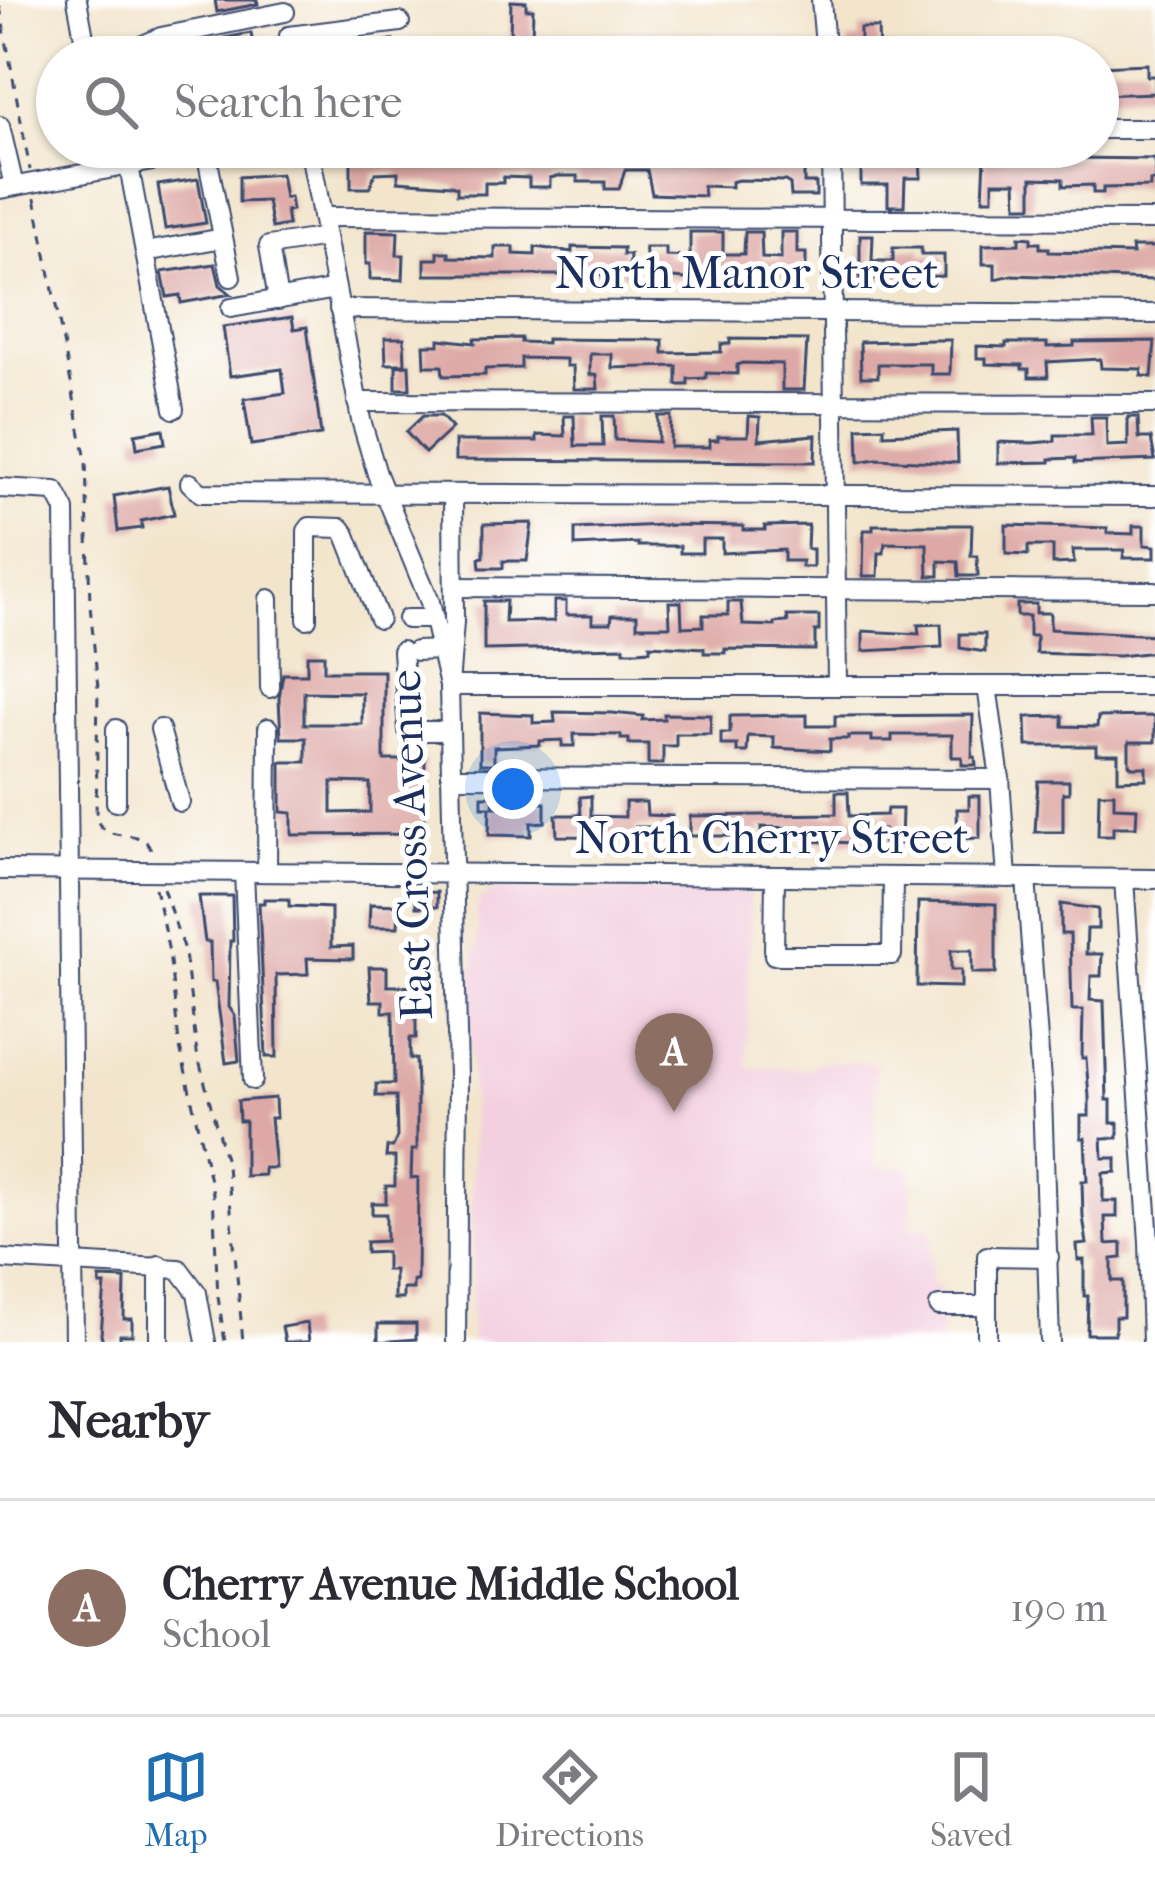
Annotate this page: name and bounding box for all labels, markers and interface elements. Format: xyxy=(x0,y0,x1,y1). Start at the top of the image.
search box xyxy=(36,36,1119,168)
icon: search xyxy=(78,69,144,135)
text: Search here xyxy=(174,76,402,129)
street label: North Manor Street xyxy=(555,247,939,300)
street label: East Cross Avenue xyxy=(379,669,444,1021)
your location xyxy=(483,759,543,819)
street label: North Cherry Street xyxy=(575,812,969,865)
pin: A xyxy=(635,1013,713,1112)
text: Nearby xyxy=(48,1390,209,1450)
text: Cherry Avenue Middle School xyxy=(162,1558,739,1611)
text: A xyxy=(74,1585,100,1631)
text: 190 m xyxy=(1010,1585,1107,1631)
text: School xyxy=(162,1611,271,1657)
tab: Map xyxy=(143,1744,209,1855)
tab: Directions xyxy=(495,1744,644,1855)
tab: Saved xyxy=(930,1744,1012,1855)

